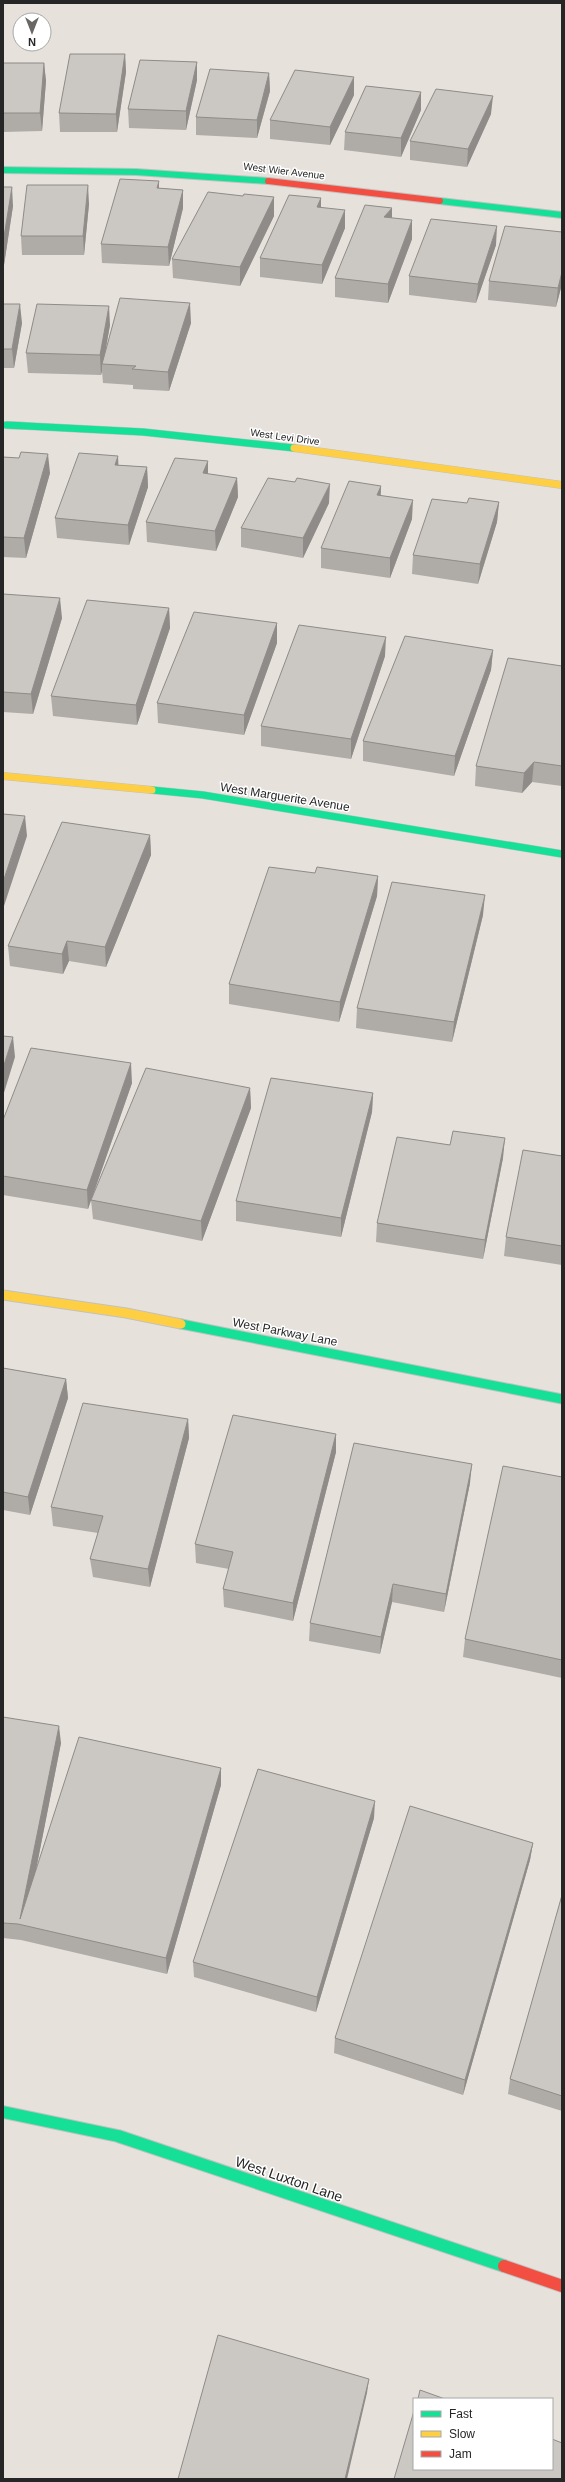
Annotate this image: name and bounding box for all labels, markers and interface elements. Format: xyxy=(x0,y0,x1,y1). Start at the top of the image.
north arrow xyxy=(12,12,52,52)
text: N xyxy=(28,36,36,48)
street label: West Wier Avenue xyxy=(243,161,326,182)
street label: West Levi Drive xyxy=(250,427,321,447)
street label: West Marguerite Avenue xyxy=(219,780,351,814)
street label: West Parkway Lane xyxy=(231,1315,339,1349)
street label: West Luxton Lane xyxy=(233,2153,345,2205)
legend xyxy=(413,2398,553,2470)
text: Fast xyxy=(449,2407,473,2421)
text: Slow xyxy=(449,2427,475,2441)
text: Jam xyxy=(449,2447,472,2461)

